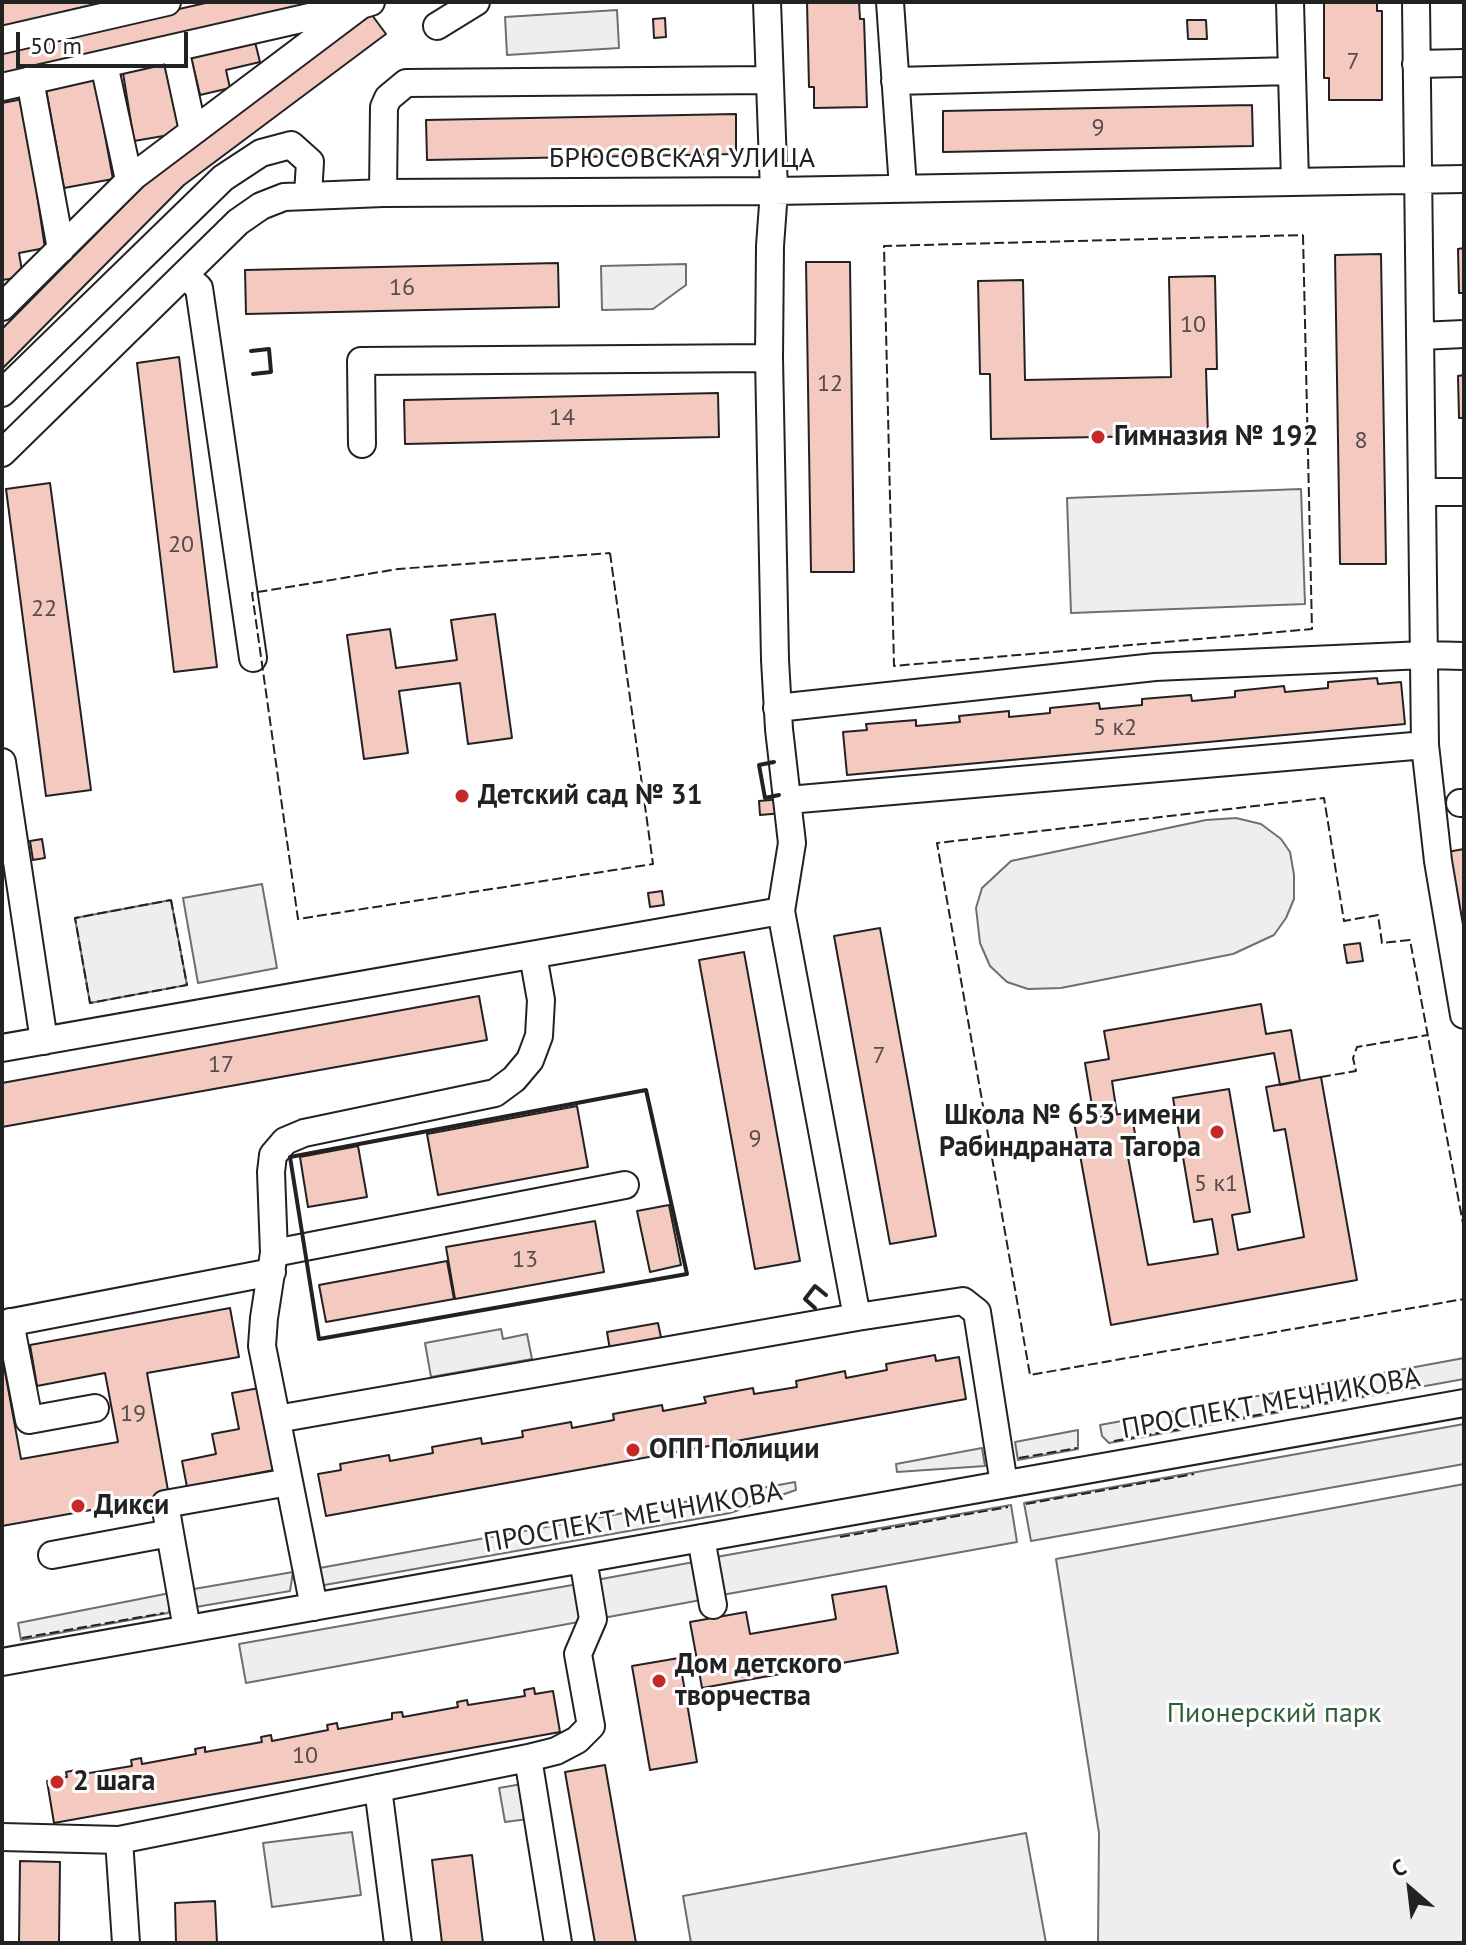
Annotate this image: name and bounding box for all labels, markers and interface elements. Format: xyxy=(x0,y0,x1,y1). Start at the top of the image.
scale bar xyxy=(20,16,192,66)
text: 50 m xyxy=(30,30,82,61)
house number: 7 xyxy=(1346,48,1360,76)
house number: 9 xyxy=(1091,114,1105,142)
street label: БРЮСОВСКАЯ УЛИЦА xyxy=(549,142,815,176)
house number: 16 xyxy=(389,274,415,302)
house number: 10 xyxy=(1180,311,1206,339)
house number: 12 xyxy=(817,370,843,398)
house number: 14 xyxy=(549,404,575,432)
place label: Гимназия № 192 xyxy=(1114,420,1318,454)
house number: 8 xyxy=(1354,427,1368,455)
marker: Гимназия № 192 xyxy=(1089,428,1107,446)
house number: 20 xyxy=(168,531,194,559)
house number: 22 xyxy=(31,595,57,623)
house number: 5 к2 xyxy=(1093,714,1137,742)
place label: Детский сад № 31 xyxy=(478,779,703,813)
marker: Детский сад № 31 xyxy=(453,787,471,805)
house number: 7 xyxy=(872,1042,886,1070)
house number: 17 xyxy=(208,1051,234,1079)
place label: Школа № 653 имени Рабиндраната Тагора xyxy=(939,1099,1201,1165)
marker: Школа № 653 имени Рабиндраната Тагора xyxy=(1208,1123,1226,1141)
house number: 9 xyxy=(748,1125,762,1153)
house number: 5 к1 xyxy=(1194,1170,1238,1198)
house number: 13 xyxy=(512,1246,538,1274)
street label: ПРОСПЕКТ МЕЧНИКОВА xyxy=(1119,1361,1423,1447)
house number: 19 xyxy=(120,1400,146,1428)
place label: ОПП Полиции xyxy=(649,1433,819,1467)
marker: ОПП Полиции xyxy=(624,1441,642,1459)
street label: ПРОСПЕКТ МЕЧНИКОВА xyxy=(481,1475,785,1561)
place label: Дикси xyxy=(94,1489,169,1523)
marker: Дикси xyxy=(69,1497,87,1515)
place label: Дом детского творчества xyxy=(675,1648,842,1714)
marker: Дом детского творчества xyxy=(650,1672,668,1690)
park label: Пионерский парк xyxy=(1167,1697,1381,1731)
house number: 10 xyxy=(292,1742,318,1770)
place label: 2 шага xyxy=(73,1765,155,1799)
marker: 2 шага xyxy=(48,1773,66,1791)
north arrow xyxy=(1370,1849,1450,1929)
text: С xyxy=(1387,1853,1411,1883)

